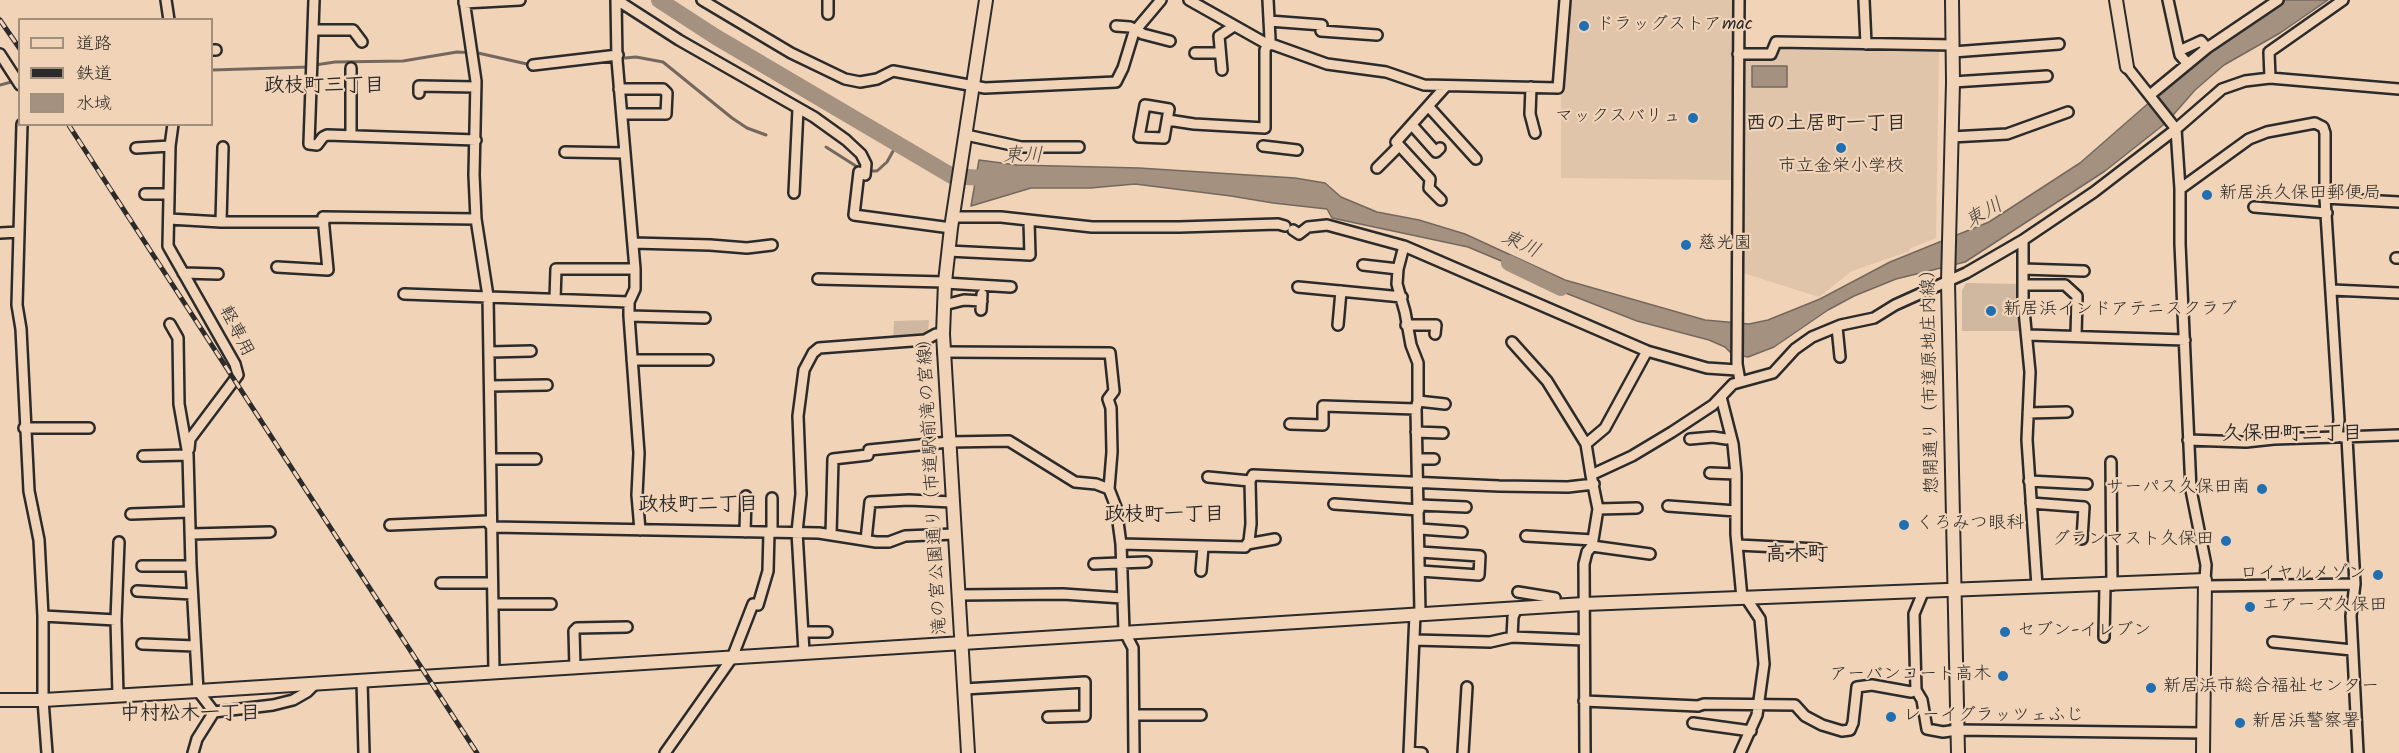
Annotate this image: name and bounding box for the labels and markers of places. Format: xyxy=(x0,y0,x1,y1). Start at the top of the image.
place label: ドラッグストアmac xyxy=(1596,15,1753,37)
marker: ドラッグストアmac xyxy=(1577,19,1591,33)
place label: マックスバリュ xyxy=(1555,107,1681,129)
marker: マックスバリュ xyxy=(1686,111,1700,125)
marker: 市立金栄小学校 xyxy=(1834,141,1848,155)
place label: 市立金栄小学校 xyxy=(1778,157,1904,179)
place label: 新居浜久保田郵便局 xyxy=(2219,184,2381,206)
marker: 新居浜久保田郵便局 xyxy=(2200,188,2214,202)
place label: 慈光園 xyxy=(1698,234,1752,256)
marker: 慈光園 xyxy=(1679,238,1693,252)
place label: 新居浜インドアテニスクラブ xyxy=(2003,300,2237,322)
marker: 新居浜インドアテニスクラブ xyxy=(1984,304,1998,318)
place label: サーパス久保田南 xyxy=(2106,478,2250,500)
marker: サーパス久保田南 xyxy=(2255,482,2269,496)
place label: くろみつ眼科 xyxy=(1916,514,2024,536)
marker: くろみつ眼科 xyxy=(1897,518,1911,532)
place label: グランマスト久保田 xyxy=(2052,530,2214,552)
marker: グランマスト久保田 xyxy=(2219,534,2233,548)
place label: ロイヤルメゾン xyxy=(2240,564,2366,586)
marker: ロイヤルメゾン xyxy=(2371,568,2385,582)
place label: エアーズ久保田 xyxy=(2262,596,2387,618)
marker: エアーズ久保田 xyxy=(2243,600,2257,614)
place label: セブン-イレブン xyxy=(2017,621,2151,643)
marker: セブン-イレブン xyxy=(1998,625,2012,639)
place label: アーバンコート高木 xyxy=(1830,665,1991,687)
marker: アーバンコート高木 xyxy=(1996,669,2010,683)
place label: 新居浜市総合福祉センター xyxy=(2163,677,2379,699)
marker: 新居浜市総合福祉センター xyxy=(2144,681,2158,695)
place label: レーイグラッツェふじ xyxy=(1903,706,2084,728)
marker: レーイグラッツェふじ xyxy=(1884,710,1898,724)
place label: 新居浜警察署 xyxy=(2252,712,2360,734)
marker: 新居浜警察署 xyxy=(2233,716,2247,730)

